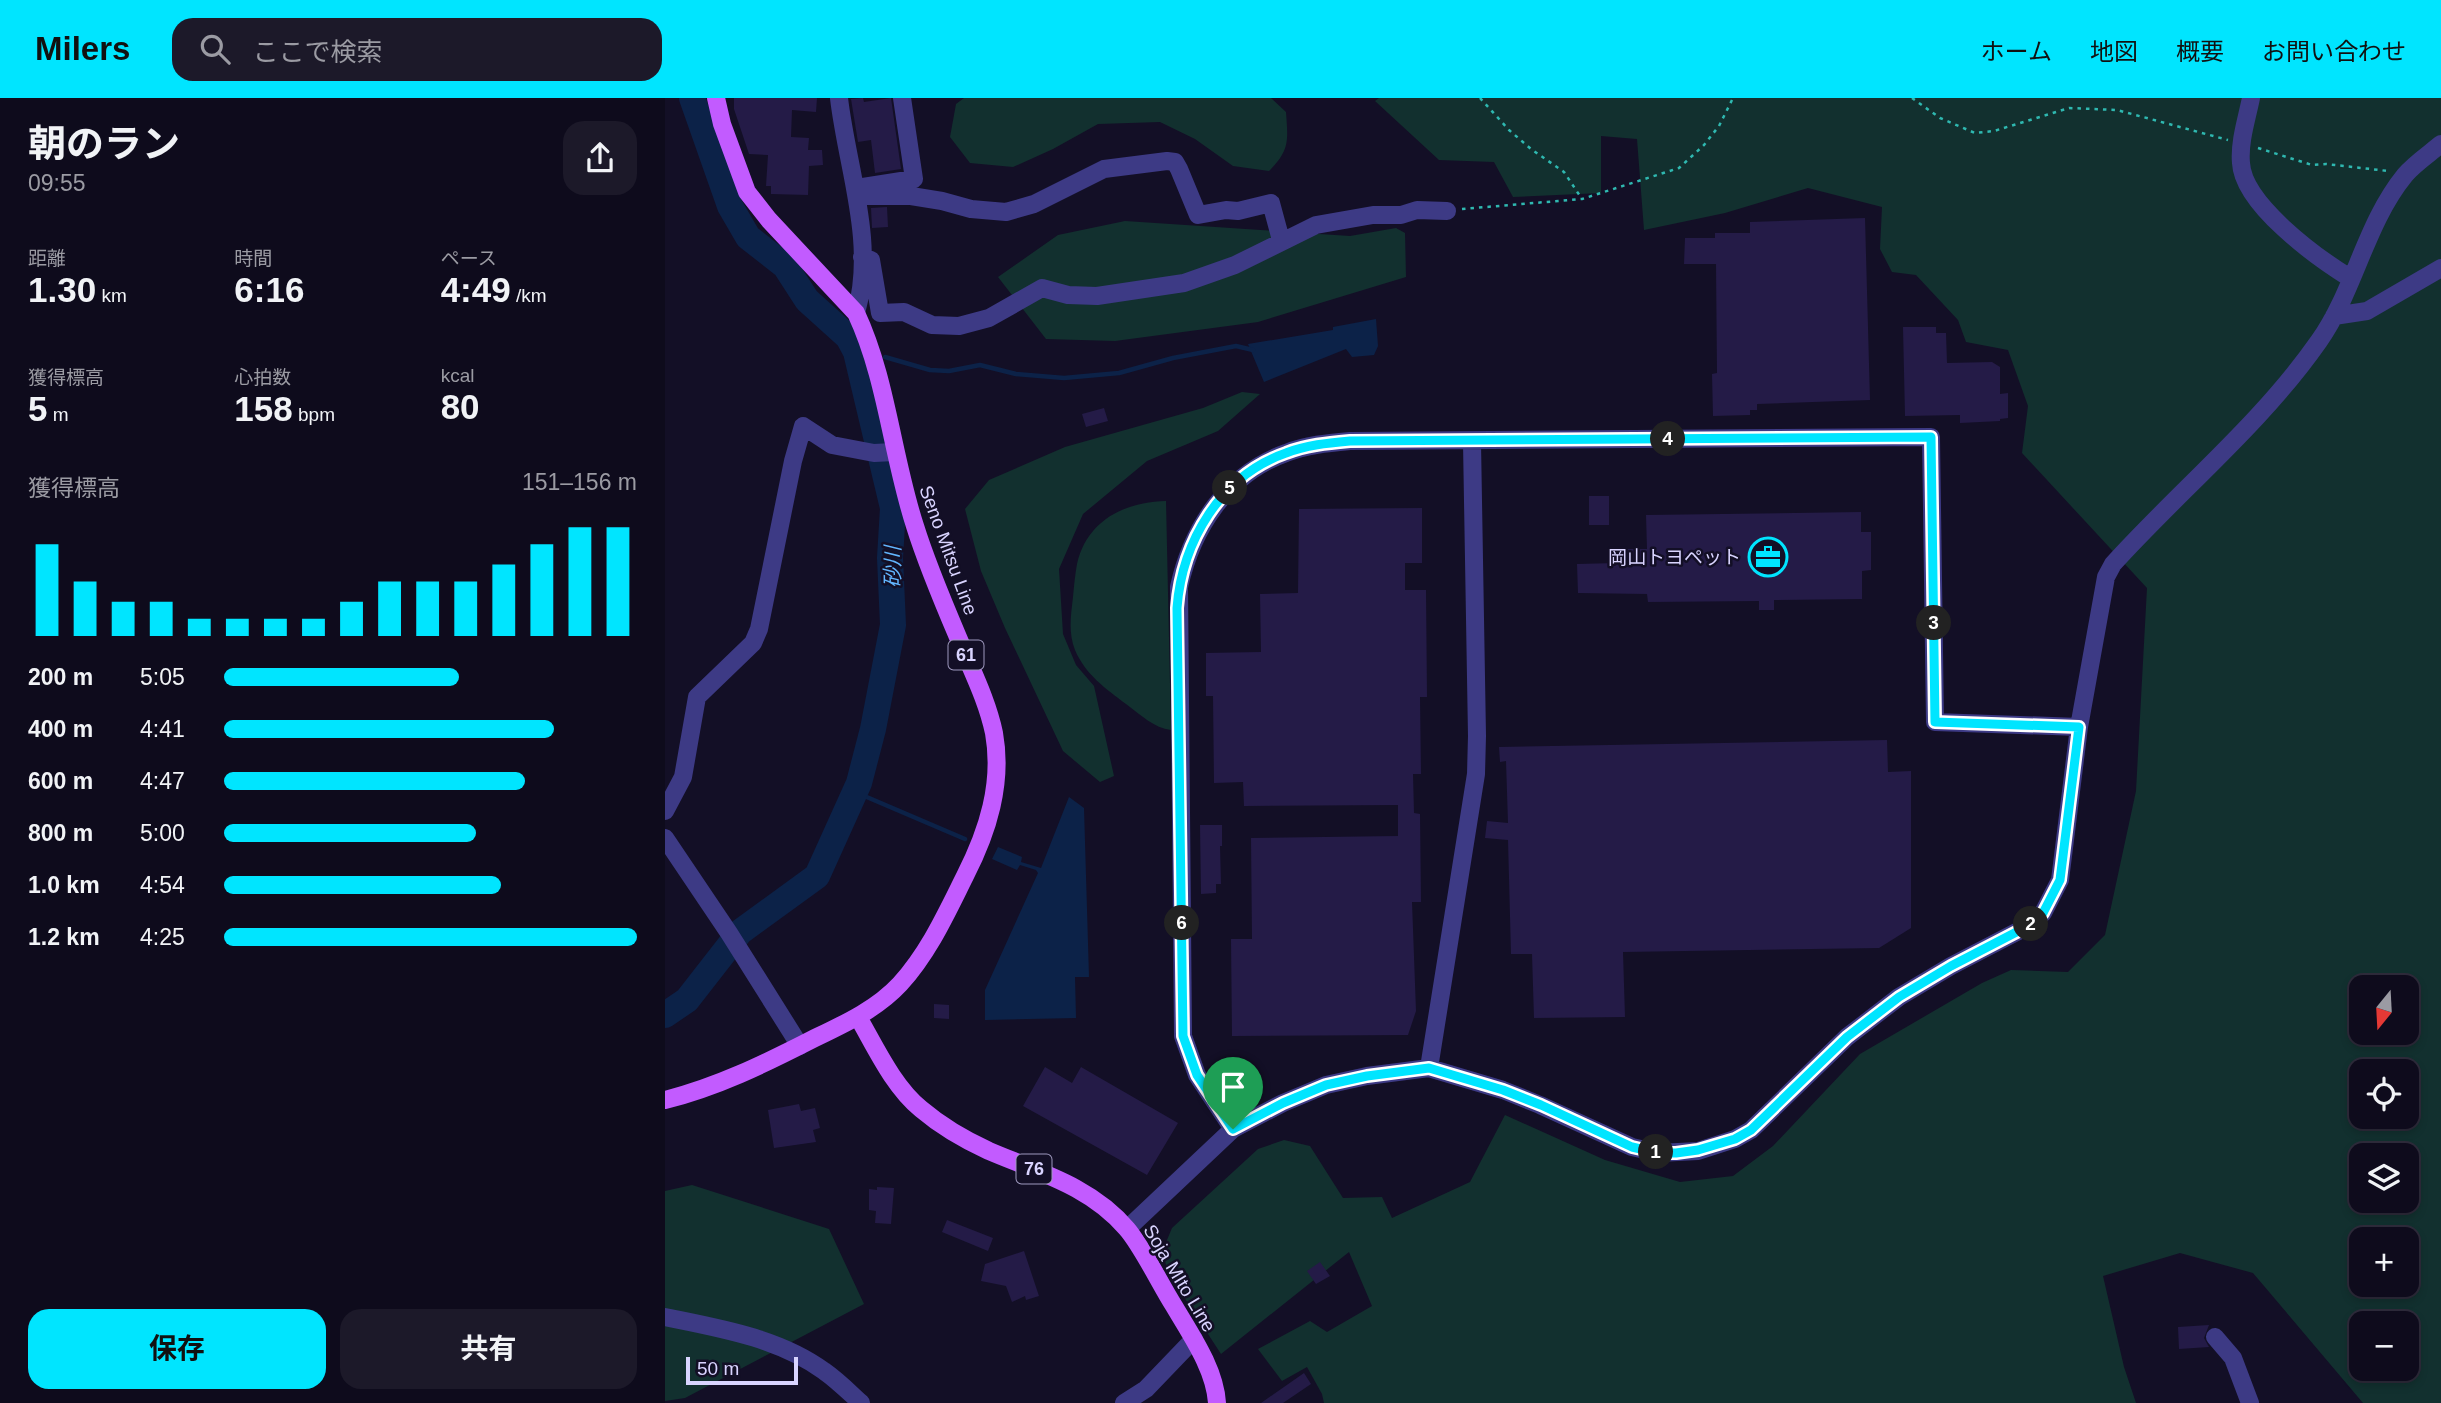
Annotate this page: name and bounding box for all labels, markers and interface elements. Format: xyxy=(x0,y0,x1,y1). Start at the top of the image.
search box xyxy=(172,18,662,81)
text: Milers xyxy=(35,30,130,67)
icon: search xyxy=(196,30,234,68)
text: ここで検索 xyxy=(252,37,382,67)
text: ホーム xyxy=(1981,38,2052,65)
text: 地図 xyxy=(2090,38,2138,65)
text: 概要 xyxy=(2176,38,2224,65)
text: お問い合わせ xyxy=(2262,38,2406,65)
button: share xyxy=(563,121,637,195)
text: 朝のラン xyxy=(28,123,180,165)
text: 09:55 xyxy=(28,170,86,196)
text: 距離 xyxy=(28,248,66,269)
text: 時間 xyxy=(234,248,272,269)
text: ペース xyxy=(441,248,497,269)
text: 1.30 xyxy=(28,270,96,309)
text: 6:16 xyxy=(234,270,304,309)
text: 4:49 xyxy=(441,270,511,309)
text: km xyxy=(96,285,127,306)
text: /km xyxy=(511,285,547,306)
text: kcal xyxy=(441,365,474,386)
text: 獲得標高 xyxy=(28,367,104,388)
text: 心拍数 xyxy=(234,367,291,388)
text: 80 xyxy=(441,387,480,426)
text: 5 xyxy=(28,389,47,428)
text: 158 xyxy=(234,389,293,428)
text: m xyxy=(47,404,69,425)
text: bpm xyxy=(293,404,335,425)
pin: 4 xyxy=(1651,422,1685,456)
text: 4 xyxy=(1662,428,1673,449)
text: 151–156 m xyxy=(522,469,637,495)
pin: 5 xyxy=(1213,470,1247,506)
text: 獲得標高 xyxy=(28,475,120,501)
text: 5 xyxy=(1224,477,1235,498)
street label: Seno Mitsu Line xyxy=(915,483,982,618)
office icon: 岡山トヨペット xyxy=(1747,536,1789,578)
water label: 砂川 xyxy=(881,544,904,588)
place label: 岡山トヨペット xyxy=(1608,547,1741,568)
pin: 3 xyxy=(1917,606,1951,640)
text: 3 xyxy=(1928,612,1939,633)
road number: 61 xyxy=(949,640,983,670)
text: 200 m xyxy=(28,664,93,690)
text: 5:05 xyxy=(140,664,185,690)
text: 400 m xyxy=(28,716,93,742)
text: 4:41 xyxy=(140,716,185,742)
text: 600 m xyxy=(28,768,93,794)
text: 4:47 xyxy=(140,768,185,794)
text: 800 m xyxy=(28,820,93,846)
text: 5:00 xyxy=(140,820,185,846)
text: 1.0 km xyxy=(28,872,100,898)
text: 4:54 xyxy=(140,872,185,898)
pin: 6 xyxy=(1165,906,1199,940)
pin: 2 xyxy=(2013,906,2049,942)
text: 6 xyxy=(1176,912,1187,933)
text: 2 xyxy=(2025,913,2036,934)
text: 1.2 km xyxy=(28,924,100,950)
text: 4:25 xyxy=(140,924,185,950)
north arrow xyxy=(2349,975,2419,1045)
map controls xyxy=(2349,975,2419,1381)
pin xyxy=(1203,1057,1263,1129)
button: locate xyxy=(2349,1059,2419,1129)
icon: arrive xyxy=(1214,1068,1252,1106)
pin: 1 xyxy=(1639,1134,1674,1170)
text: 1 xyxy=(1650,1141,1661,1162)
button: layers xyxy=(2349,1143,2419,1213)
road number: 76 xyxy=(1017,1154,1051,1184)
street label: Soja MIto Line xyxy=(1139,1221,1220,1336)
button: + xyxy=(2349,1227,2419,1297)
button: 保存 xyxy=(28,1309,326,1389)
button: 共有 xyxy=(340,1309,637,1389)
button: − xyxy=(2349,1311,2419,1381)
scale bar xyxy=(686,1354,798,1386)
text: 50 m xyxy=(697,1358,739,1379)

